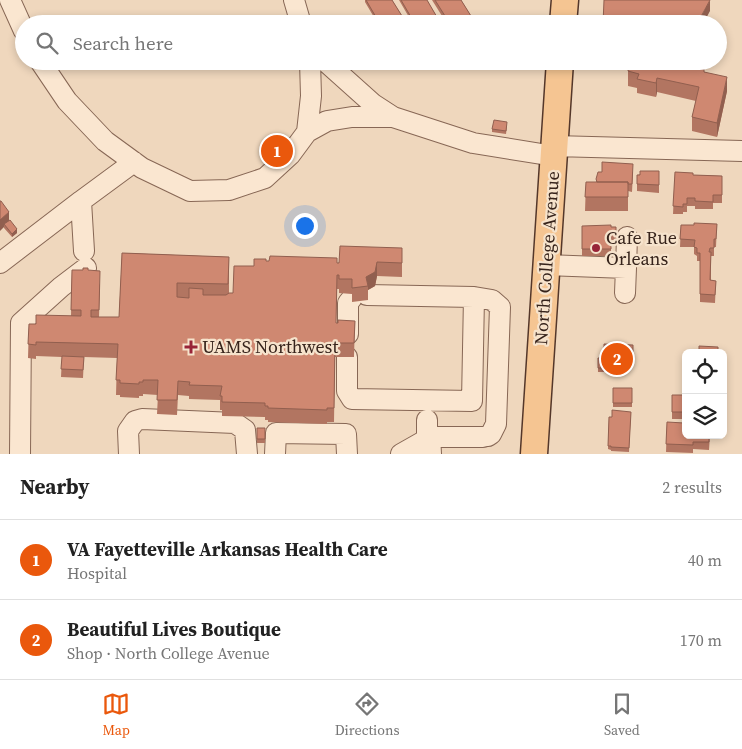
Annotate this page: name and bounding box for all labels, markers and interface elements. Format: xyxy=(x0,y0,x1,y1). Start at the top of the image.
search box xyxy=(15,15,727,70)
icon: search xyxy=(33,29,61,57)
text: Search here xyxy=(73,30,173,56)
pin: 1 xyxy=(261,132,293,170)
street label: North College Avenue xyxy=(528,170,565,346)
your location xyxy=(292,213,318,239)
place label: Cafe Rue Orleans xyxy=(606,225,677,271)
marker: Cafe Rue Orleans xyxy=(590,242,602,254)
place label: UAMS Northwest xyxy=(202,334,338,359)
marker: UAMS Northwest xyxy=(184,340,198,354)
pin: 2 xyxy=(601,340,633,378)
map controls xyxy=(682,349,727,439)
button: locate xyxy=(682,349,727,394)
button: layers xyxy=(682,394,727,439)
text: Nearby xyxy=(20,472,90,501)
text: 2 results xyxy=(662,476,722,498)
text: VA Fayetteville Arkansas Health Care xyxy=(67,536,388,562)
text: 1 xyxy=(32,549,40,571)
text: 40 m xyxy=(688,549,722,571)
text: Hospital xyxy=(67,562,127,584)
text: Beautiful Lives Boutique xyxy=(67,616,281,642)
text: 2 xyxy=(32,629,40,651)
text: 170 m xyxy=(680,629,722,651)
text: Shop · North College Avenue xyxy=(67,642,270,664)
tab: Map xyxy=(102,690,130,740)
tab: Directions xyxy=(335,690,399,740)
tab: Saved xyxy=(604,690,640,740)

